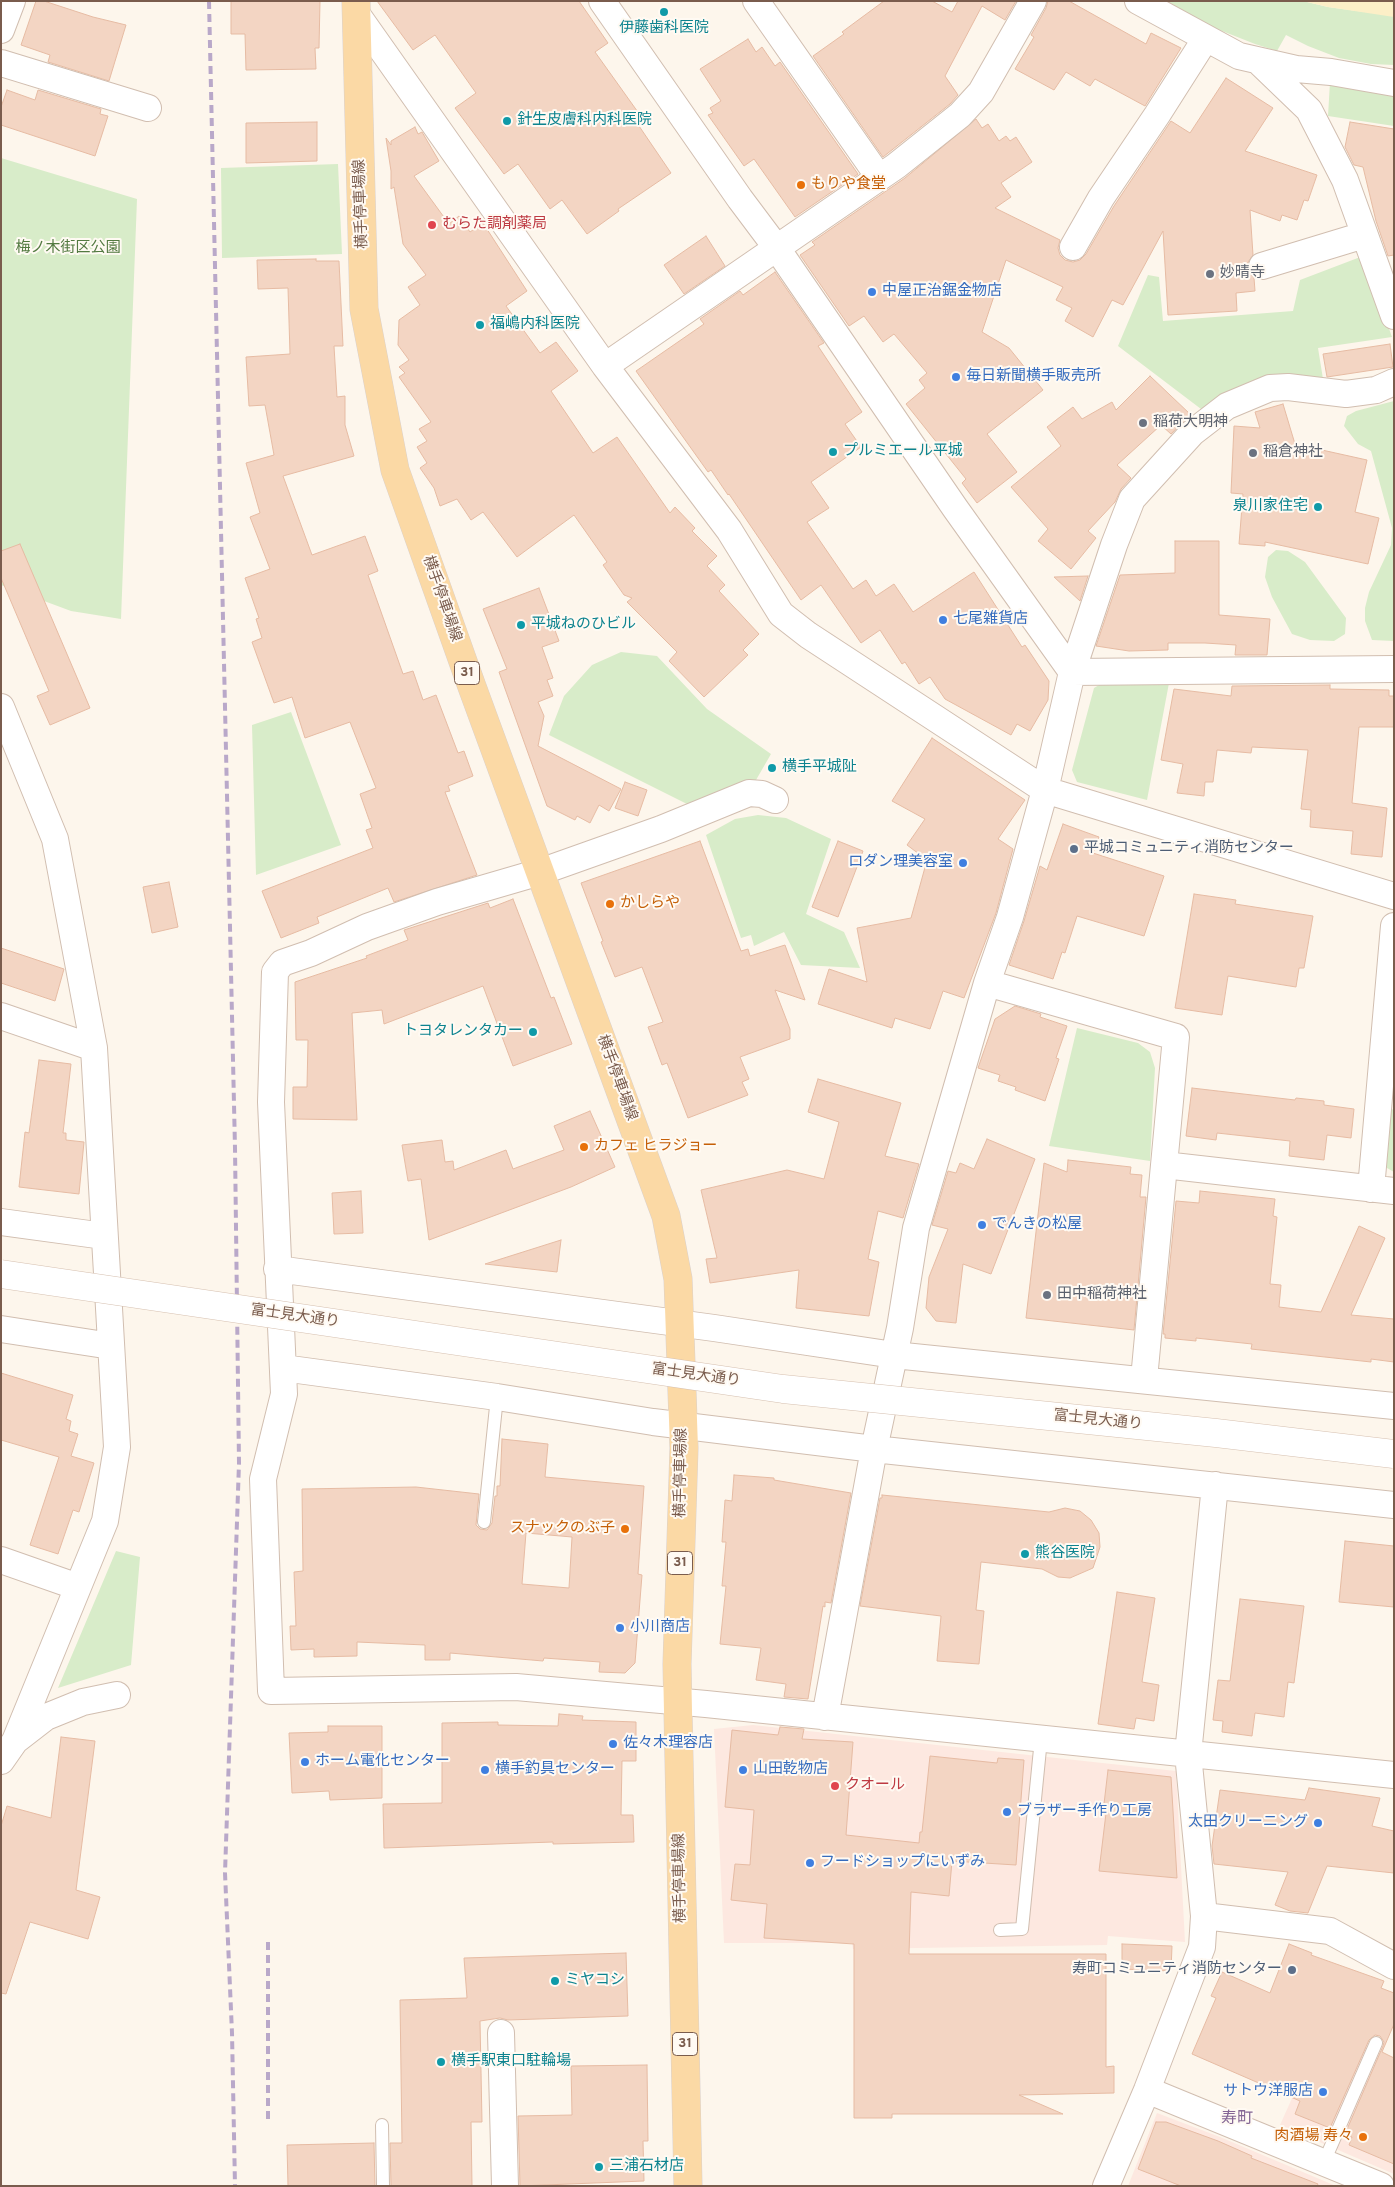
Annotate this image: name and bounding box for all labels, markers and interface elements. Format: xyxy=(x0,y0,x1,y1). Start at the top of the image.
marker: 伊藤歯科医院 xyxy=(658,6,670,18)
place label: 伊藤歯科医院 xyxy=(619,20,709,38)
place label: 針生皮膚科内科医院 xyxy=(517,112,652,130)
marker: 針生皮膚科内科医院 xyxy=(501,115,513,127)
street label: 横手停車場線 xyxy=(351,159,373,249)
place label: もりや食堂 xyxy=(811,176,886,194)
marker: もりや食堂 xyxy=(795,179,807,191)
place label: むらた調剤薬局 xyxy=(442,216,547,234)
marker: むらた調剤薬局 xyxy=(426,219,438,231)
park label: 梅ノ木街区公園 xyxy=(16,240,120,258)
place label: 妙晴寺 xyxy=(1220,265,1265,283)
marker: 妙晴寺 xyxy=(1204,268,1216,280)
place label: 中屋正治鋸金物店 xyxy=(882,283,1002,301)
marker: 中屋正治鋸金物店 xyxy=(866,286,878,298)
place label: 福嶋内科医院 xyxy=(490,316,580,334)
marker: 福嶋内科医院 xyxy=(474,319,486,331)
place label: 毎日新聞横手販売所 xyxy=(966,368,1101,386)
marker: 毎日新聞横手販売所 xyxy=(950,371,962,383)
place label: 稲荷大明神 xyxy=(1153,414,1228,432)
marker: 稲荷大明神 xyxy=(1137,417,1149,429)
place label: プルミエール平城 xyxy=(843,443,963,461)
place label: 稲倉神社 xyxy=(1263,444,1323,462)
marker: プルミエール平城 xyxy=(827,446,839,458)
marker: 稲倉神社 xyxy=(1247,447,1259,459)
place label: 泉川家住宅 xyxy=(1233,498,1308,516)
marker: 泉川家住宅 xyxy=(1312,501,1324,513)
street label: 横手停車場線 xyxy=(418,554,464,644)
place label: 七尾雑貨店 xyxy=(953,611,1028,629)
marker: 七尾雑貨店 xyxy=(937,614,949,626)
place label: 平城ねのひビル xyxy=(531,616,636,634)
marker: 平城ねのひビル xyxy=(515,619,527,631)
road number: 31 xyxy=(454,661,480,684)
place label: 横手平城阯 xyxy=(782,759,857,777)
marker: 横手平城阯 xyxy=(766,762,778,774)
place label: 平城コミュニティ消防センター xyxy=(1084,840,1294,858)
marker: 平城コミュニティ消防センター xyxy=(1068,843,1080,855)
place label: ロダン理美容室 xyxy=(848,854,953,872)
marker: ロダン理美容室 xyxy=(957,857,969,869)
place label: かしらや xyxy=(620,895,680,913)
marker: かしらや xyxy=(604,898,616,910)
place label: トヨタレンタカー xyxy=(403,1023,523,1041)
marker: トヨタレンタカー xyxy=(527,1026,539,1038)
street label: 横手停車場線 xyxy=(592,1033,640,1123)
place label: カフェ ヒラジョー xyxy=(594,1138,718,1156)
marker: カフェ ヒラジョー xyxy=(578,1141,590,1153)
place label: でんきの松屋 xyxy=(992,1216,1082,1234)
marker: でんきの松屋 xyxy=(976,1219,988,1231)
place label: 田中稲荷神社 xyxy=(1057,1286,1147,1304)
marker: 田中稲荷神社 xyxy=(1041,1289,1053,1301)
street label: 富士見大通り xyxy=(249,1302,341,1332)
street label: 富士見大通り xyxy=(650,1361,742,1391)
street label: 富士見大通り xyxy=(1052,1407,1144,1435)
street label: 横手停車場線 xyxy=(672,1428,692,1518)
place label: スナックのぶ子 xyxy=(510,1520,615,1538)
marker: スナックのぶ子 xyxy=(619,1523,631,1535)
place label: 熊谷医院 xyxy=(1035,1545,1095,1563)
marker: 熊谷医院 xyxy=(1019,1548,1031,1560)
road number: 31 xyxy=(668,1552,692,1575)
place label: 小川商店 xyxy=(630,1619,690,1637)
marker: 小川商店 xyxy=(614,1622,626,1634)
place label: 佐々木理容店 xyxy=(623,1735,713,1753)
marker: 佐々木理容店 xyxy=(607,1738,619,1750)
place label: ホーム電化センター xyxy=(315,1753,450,1771)
marker: ホーム電化センター xyxy=(299,1756,311,1768)
place label: 横手釣具センター xyxy=(495,1761,615,1779)
place label: 山田乾物店 xyxy=(753,1761,828,1779)
marker: 横手釣具センター xyxy=(479,1764,491,1776)
marker: 山田乾物店 xyxy=(737,1764,749,1776)
place label: クオール xyxy=(845,1777,905,1795)
marker: クオール xyxy=(829,1780,841,1792)
place label: ブラザー手作り工房 xyxy=(1017,1803,1152,1821)
marker: ブラザー手作り工房 xyxy=(1001,1806,1013,1818)
place label: 太田クリーニング xyxy=(1188,1814,1308,1832)
marker: 太田クリーニング xyxy=(1312,1817,1324,1829)
street label: 横手停車場線 xyxy=(671,1833,691,1923)
place label: フードショップにいずみ xyxy=(820,1854,985,1872)
marker: フードショップにいずみ xyxy=(804,1857,816,1869)
place label: 寿町コミュニティ消防センター xyxy=(1072,1961,1282,1979)
marker: 寿町コミュニティ消防センター xyxy=(1286,1964,1298,1976)
place label: ミヤコシ xyxy=(565,1972,625,1990)
marker: ミヤコシ xyxy=(549,1975,561,1987)
road number: 31 xyxy=(672,2032,698,2056)
place label: 横手駅東口駐輪場 xyxy=(451,2053,571,2071)
marker: 横手駅東口駐輪場 xyxy=(435,2056,447,2068)
place label: サトウ洋服店 xyxy=(1223,2083,1313,2101)
marker: サトウ洋服店 xyxy=(1317,2086,1329,2098)
district label: 寿町 xyxy=(1221,2110,1253,2130)
place label: 肉酒場 寿々 xyxy=(1274,2128,1353,2146)
marker: 肉酒場 寿々 xyxy=(1357,2131,1369,2143)
place label: 三浦石材店 xyxy=(609,2158,684,2176)
marker: 三浦石材店 xyxy=(593,2161,605,2173)

